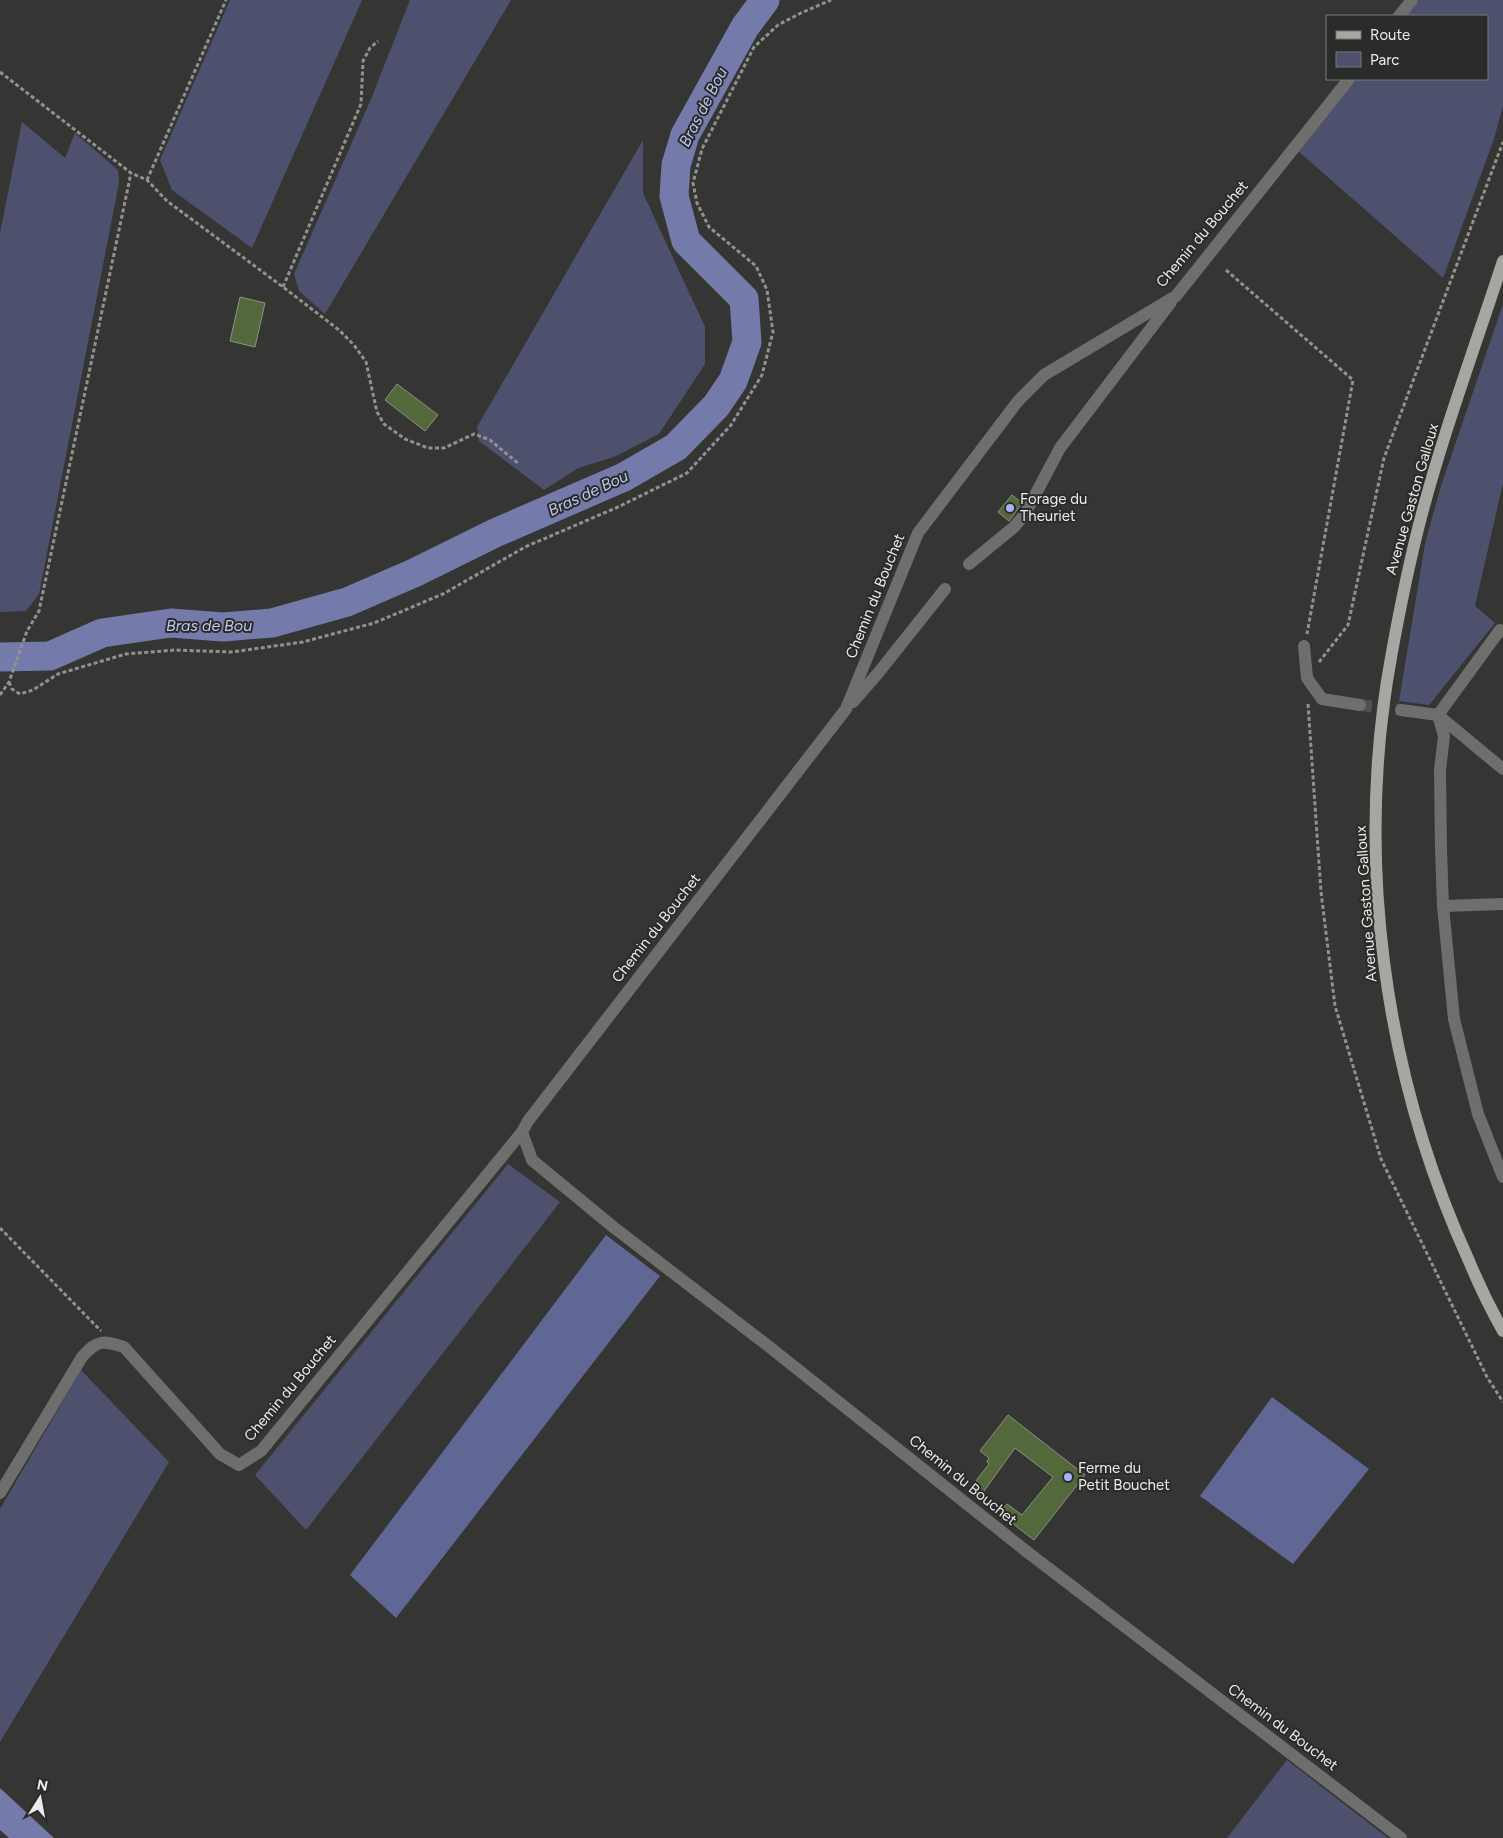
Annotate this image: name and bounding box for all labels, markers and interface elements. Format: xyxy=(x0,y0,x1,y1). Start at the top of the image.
legend xyxy=(1326,15,1488,80)
text: Route xyxy=(1370,26,1410,44)
text: Parc xyxy=(1370,51,1399,69)
water label: Bras de Bou xyxy=(675,64,731,150)
street label: Chemin du Bouchet xyxy=(1152,177,1252,291)
street label: Avenue Gaston Galloux xyxy=(1382,421,1442,577)
water label: Bras de Bou xyxy=(545,466,631,520)
place label: Forage du Theuriet xyxy=(1020,490,1087,525)
marker: Forage du Theuriet xyxy=(1004,502,1016,514)
street label: Chemin du Bouchet xyxy=(842,531,908,661)
water label: Bras de Bou xyxy=(166,616,252,635)
street label: Avenue Gaston Galloux xyxy=(1352,825,1380,983)
street label: Chemin du Bouchet xyxy=(608,870,704,986)
street label: Chemin du Bouchet xyxy=(240,1331,340,1445)
street label: Chemin du Bouchet xyxy=(906,1431,1021,1529)
place label: Ferme du Petit Bouchet xyxy=(1078,1459,1170,1494)
marker: Ferme du Petit Bouchet xyxy=(1062,1471,1074,1483)
street label: Chemin du Bouchet xyxy=(1224,1680,1342,1774)
north arrow xyxy=(15,1773,65,1823)
text: N xyxy=(35,1776,49,1795)

